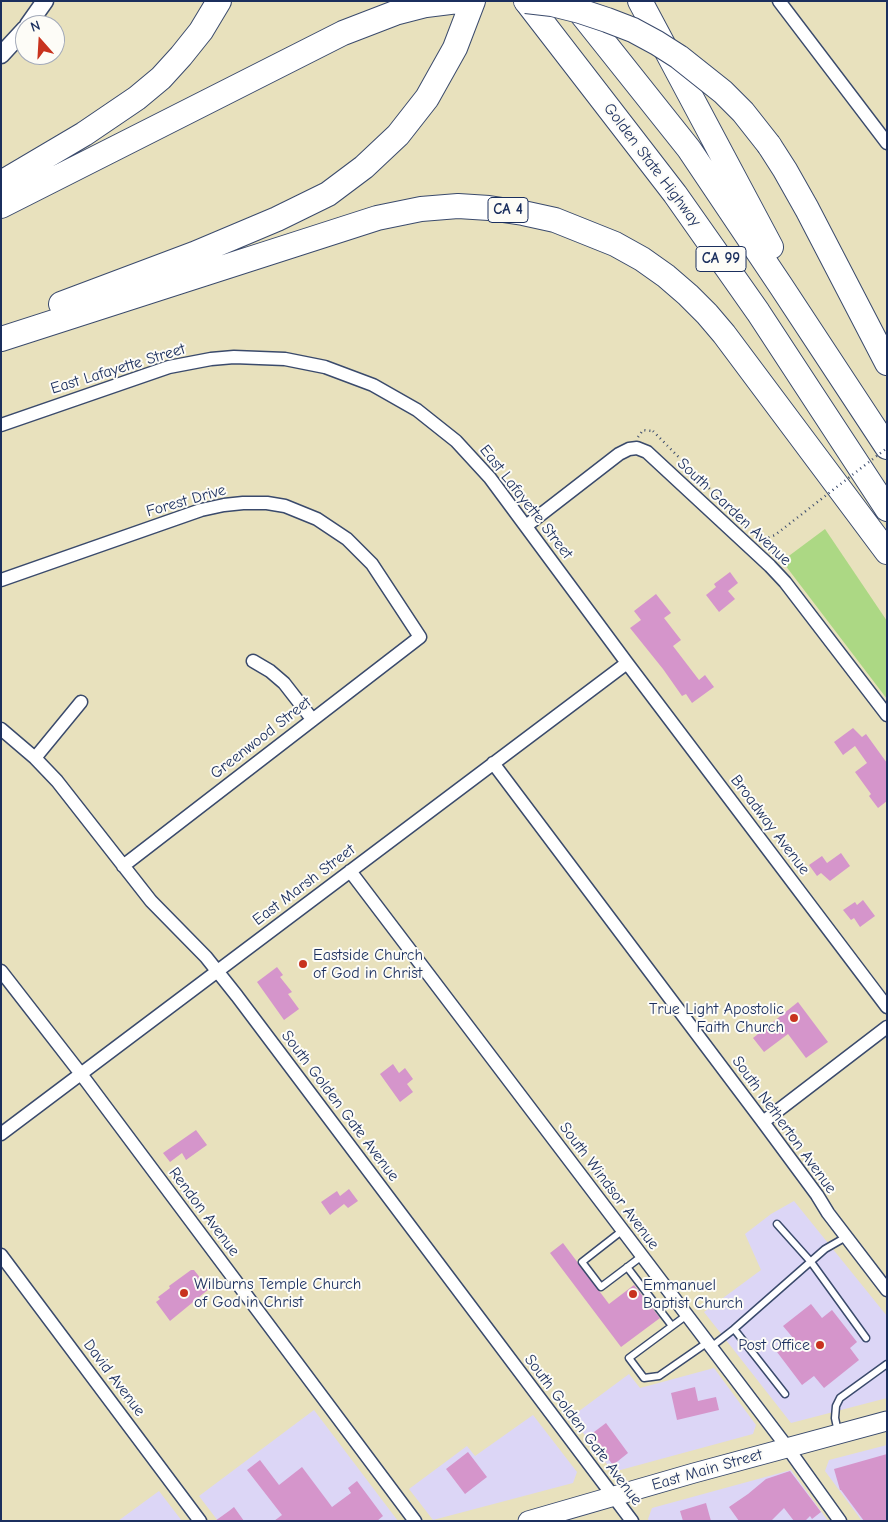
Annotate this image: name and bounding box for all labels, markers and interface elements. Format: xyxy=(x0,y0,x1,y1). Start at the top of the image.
north arrow xyxy=(15,15,65,65)
text: N xyxy=(28,17,42,36)
street label: Golden State Highway xyxy=(599,99,705,231)
road number: CA 4 xyxy=(488,198,528,222)
road number: CA 99 xyxy=(696,246,746,272)
street label: East Lafayette Street xyxy=(48,339,188,399)
street label: East Lafayette Street xyxy=(475,441,577,563)
street label: South Garden Avenue xyxy=(673,454,795,570)
street label: Forest Drive xyxy=(144,480,228,522)
street label: Greenwood Street xyxy=(207,693,315,783)
street label: Broadway Avenue xyxy=(726,771,814,879)
street label: East Marsh Street xyxy=(249,840,359,930)
place label: Eastside Church of God in Christ xyxy=(313,945,423,983)
marker: Eastside Church of God in Christ xyxy=(297,958,309,970)
place label: True Light Apostolic Faith Church xyxy=(649,999,784,1037)
marker: True Light Apostolic Faith Church xyxy=(788,1012,800,1024)
street label: South Golden Gate Avenue xyxy=(277,1027,403,1185)
street label: South Netherton Avenue xyxy=(728,1052,840,1198)
street label: South Windsor Avenue xyxy=(555,1119,663,1253)
street label: Rendon Avenue xyxy=(164,1164,244,1260)
place label: Wilburns Temple Church of God in Christ xyxy=(194,1274,361,1312)
place label: Emmanuel Baptist Church xyxy=(643,1275,743,1313)
marker: Wilburns Temple Church of God in Christ xyxy=(178,1287,190,1299)
marker: Emmanuel Baptist Church xyxy=(627,1288,639,1300)
place label: Post Office xyxy=(738,1335,810,1355)
street label: David Avenue xyxy=(79,1336,149,1420)
marker: Post Office xyxy=(814,1339,826,1351)
street label: South Golden Gate Avenue xyxy=(520,1351,646,1509)
street label: East Main Street xyxy=(650,1445,764,1495)

